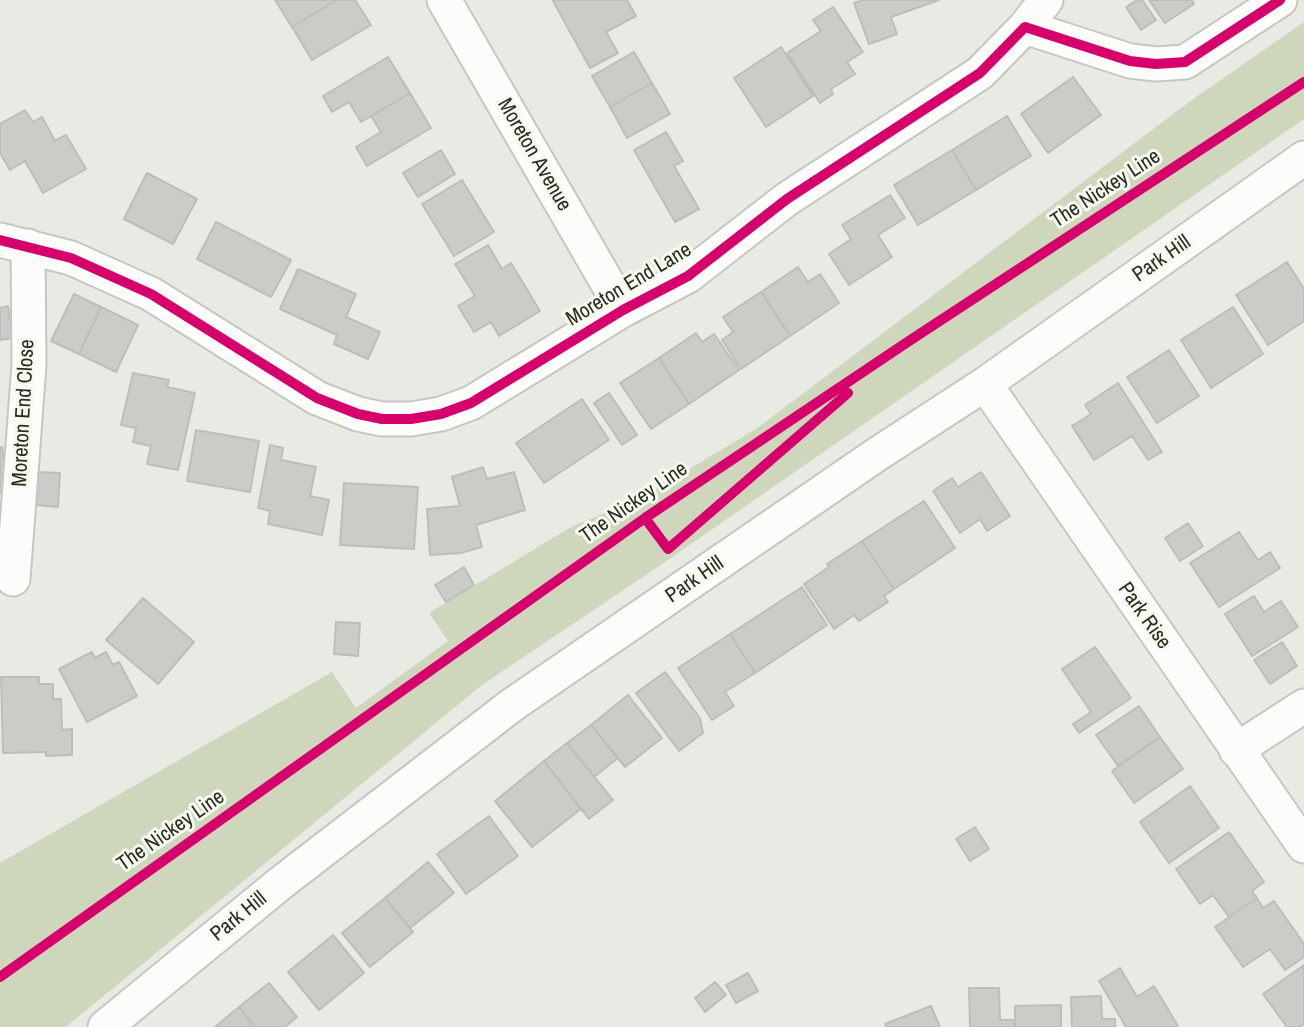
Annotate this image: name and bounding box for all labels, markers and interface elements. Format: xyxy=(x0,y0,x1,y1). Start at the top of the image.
street label: Moreton Avenue xyxy=(492,94,576,216)
street label: The Nickey Line xyxy=(1047,144,1165,234)
street label: Park Hill xyxy=(1128,230,1196,288)
street label: Moreton End Lane xyxy=(562,238,696,332)
street label: Moreton End Close xyxy=(8,339,40,487)
street label: The Nickey Line xyxy=(575,457,693,549)
street label: Park Hill xyxy=(661,551,729,609)
street label: Park Rise xyxy=(1112,578,1176,654)
street label: The Nickey Line xyxy=(112,785,230,877)
street label: Park Hill xyxy=(206,887,272,947)

